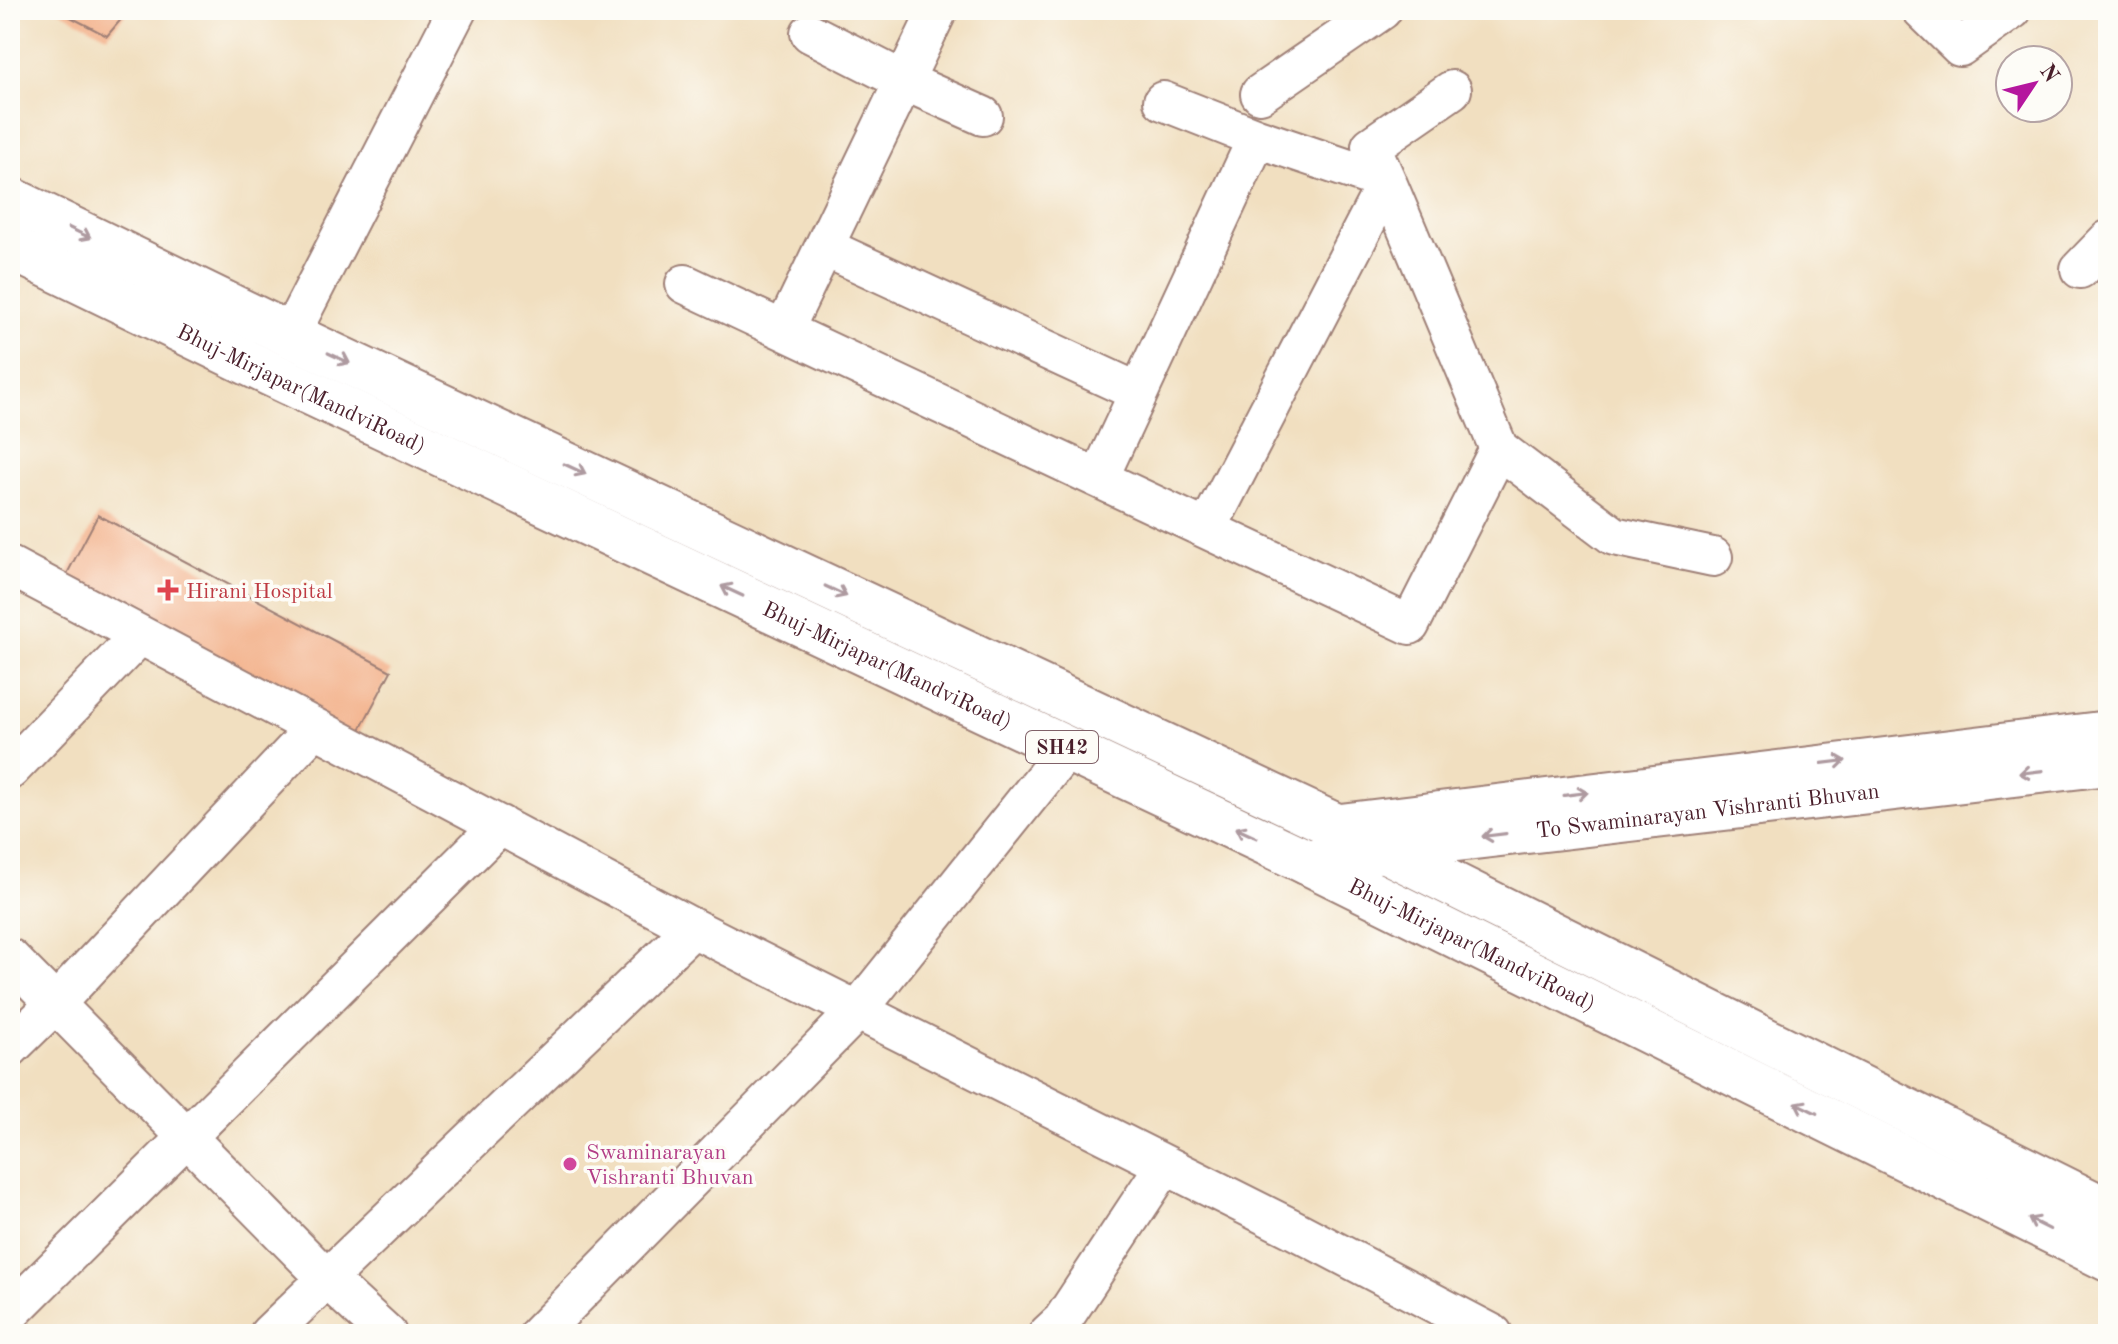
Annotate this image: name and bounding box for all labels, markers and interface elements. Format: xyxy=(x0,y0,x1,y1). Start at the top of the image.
north arrow xyxy=(1994,44,2074,124)
text: N xyxy=(2035,60,2063,87)
one-way arrow xyxy=(68,226,92,241)
street label: Bhuj-Mirjapar(MandviRoad) xyxy=(173,321,429,458)
one-way arrow xyxy=(327,351,351,366)
one-way arrow xyxy=(563,462,587,477)
marker: Hirani Hospital xyxy=(157,579,179,601)
place label: Hirani Hospital xyxy=(186,581,333,603)
one-way arrow xyxy=(720,583,744,598)
one-way arrow xyxy=(823,584,847,599)
street label: Bhuj-Mirjapar(MandviRoad) xyxy=(759,598,1015,734)
road number: SH42 xyxy=(1026,731,1098,763)
one-way arrow xyxy=(1820,754,1847,769)
one-way arrow xyxy=(2018,765,2044,780)
street label: To Swaminarayan Vishranti Bhuvan xyxy=(1535,781,1881,843)
one-way arrow xyxy=(1562,786,1589,801)
one-way arrow xyxy=(1234,825,1258,840)
one-way arrow xyxy=(1481,828,1508,843)
street label: Bhuj-Mirjapar(MandviRoad) xyxy=(1345,875,1598,1016)
one-way arrow xyxy=(1794,1100,1818,1115)
place label: Swaminarayan Vishranti Bhuvan xyxy=(586,1142,754,1189)
marker: Swaminarayan Vishranti Bhuvan xyxy=(561,1155,579,1173)
one-way arrow xyxy=(2027,1216,2051,1231)

